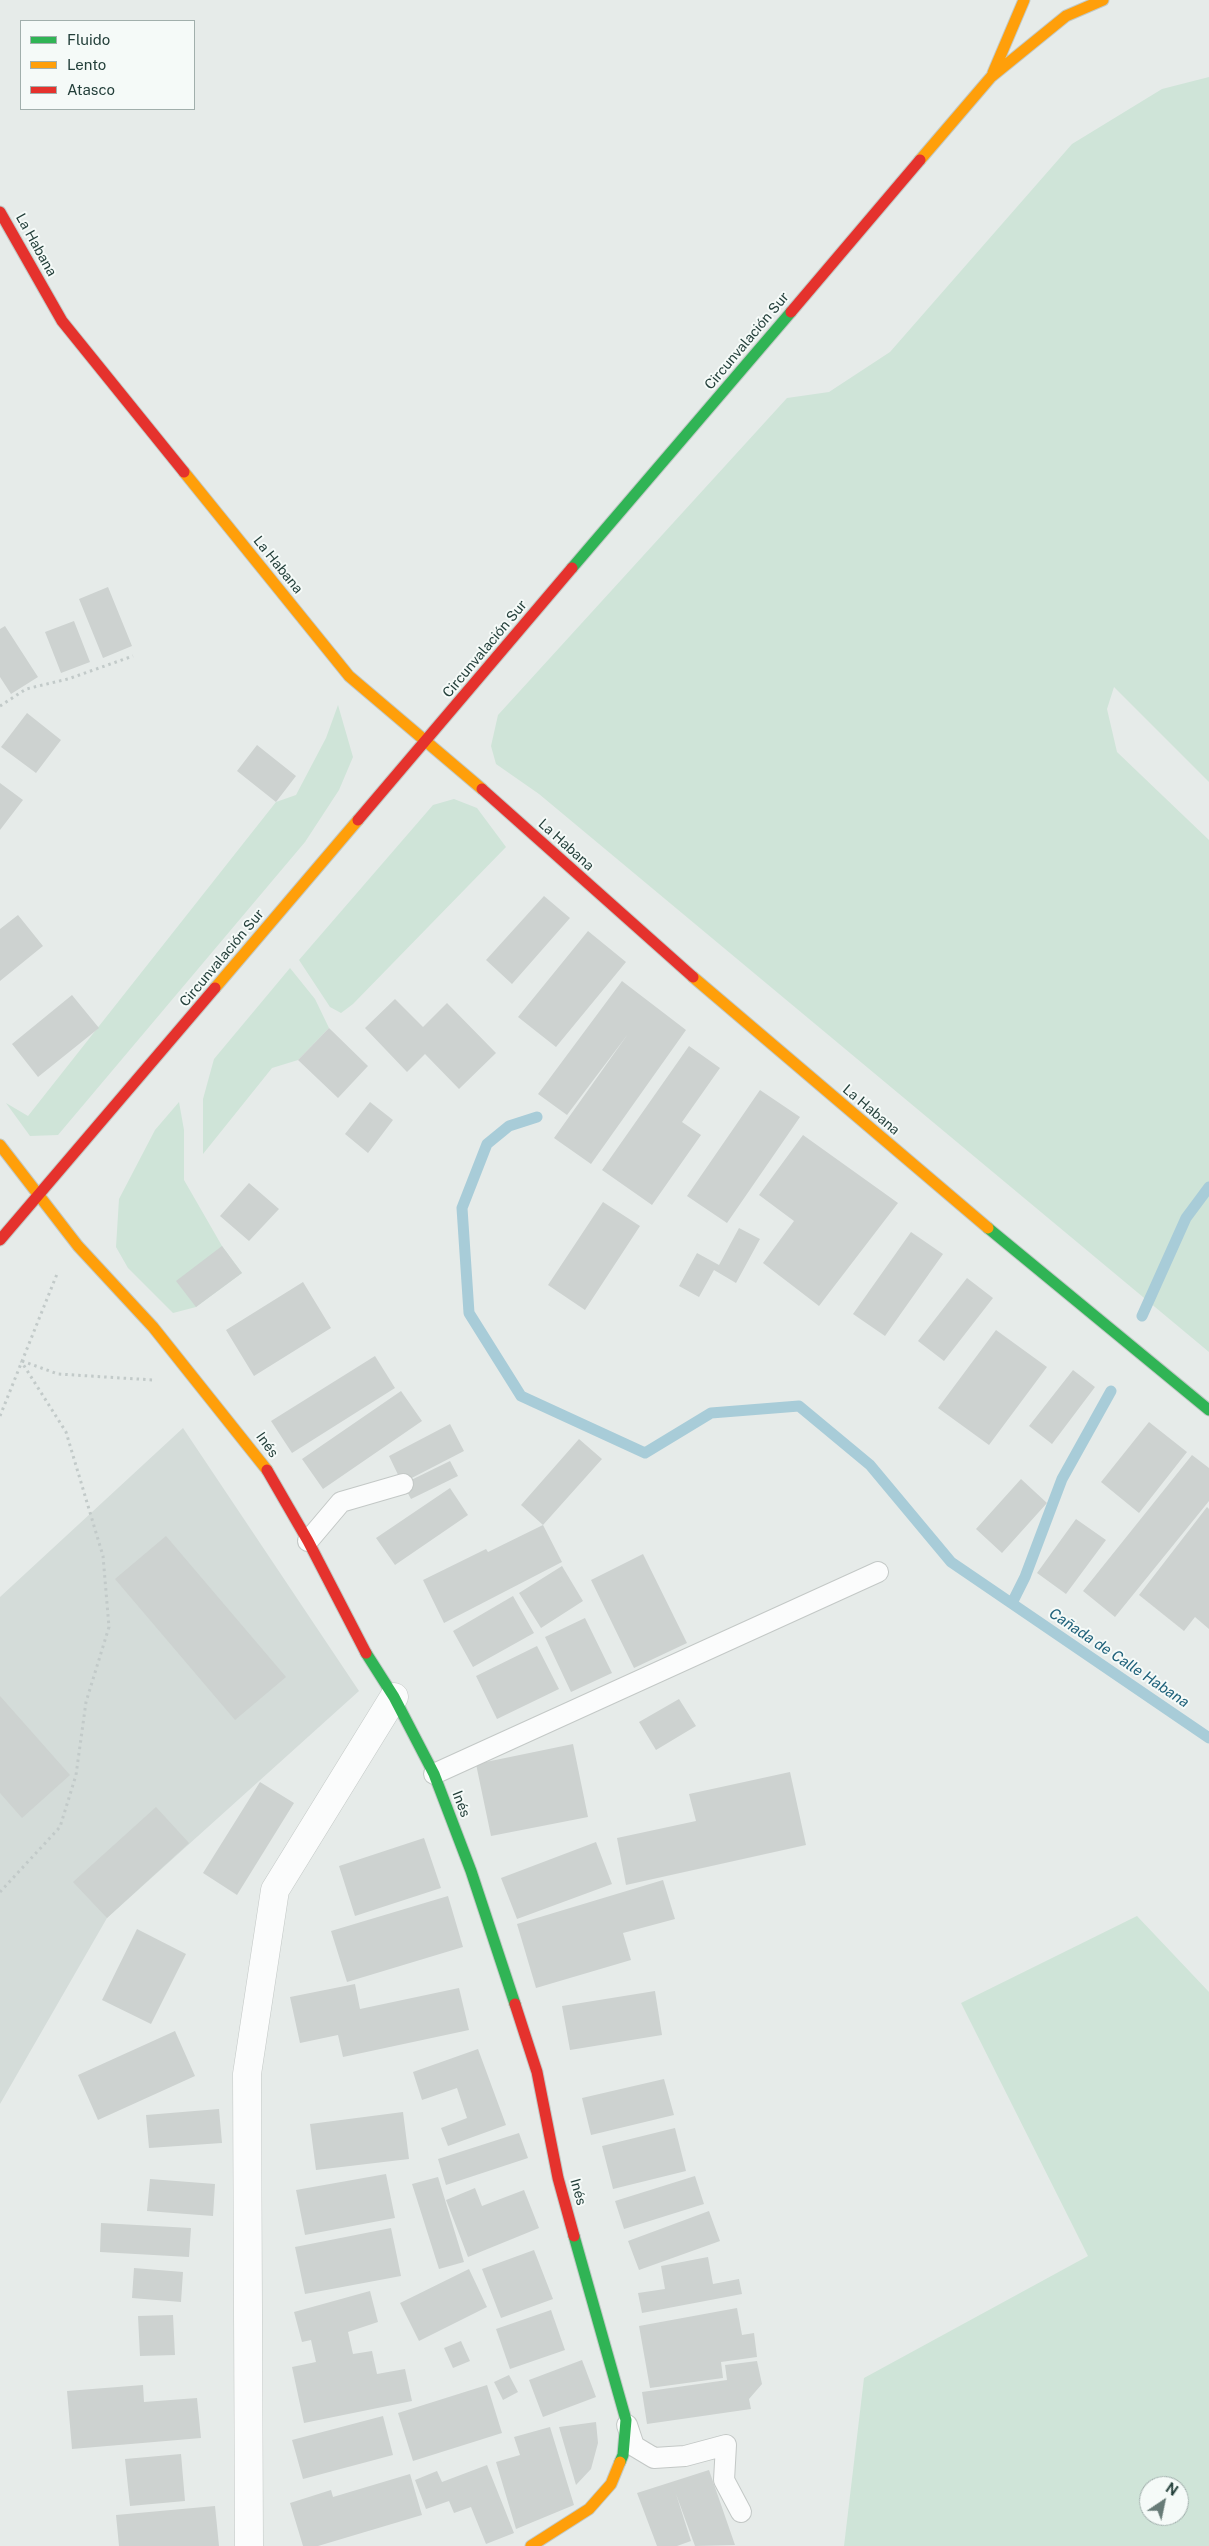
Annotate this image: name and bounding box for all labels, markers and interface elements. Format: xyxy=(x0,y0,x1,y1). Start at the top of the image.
legend xyxy=(20,20,195,110)
text: Fluido xyxy=(67,31,110,48)
text: Lento xyxy=(67,56,106,73)
text: Atasco xyxy=(67,81,115,98)
street label: La Habana xyxy=(12,211,60,279)
street label: Circunvalación Sur xyxy=(701,289,793,393)
street label: La Habana xyxy=(250,533,306,597)
street label: Circunvalación Sur xyxy=(439,597,531,701)
street label: La Habana xyxy=(535,816,597,874)
street label: Circunvalación Sur xyxy=(176,906,268,1010)
street label: La Habana xyxy=(839,1081,903,1139)
street label: Inés xyxy=(252,1429,282,1461)
water label: Cañada de Calle Habana xyxy=(1046,1604,1192,1712)
street label: Inés xyxy=(448,1788,474,1820)
street label: Inés xyxy=(566,2177,590,2207)
north arrow xyxy=(1139,2476,1189,2526)
text: N xyxy=(1163,2480,1181,2499)

